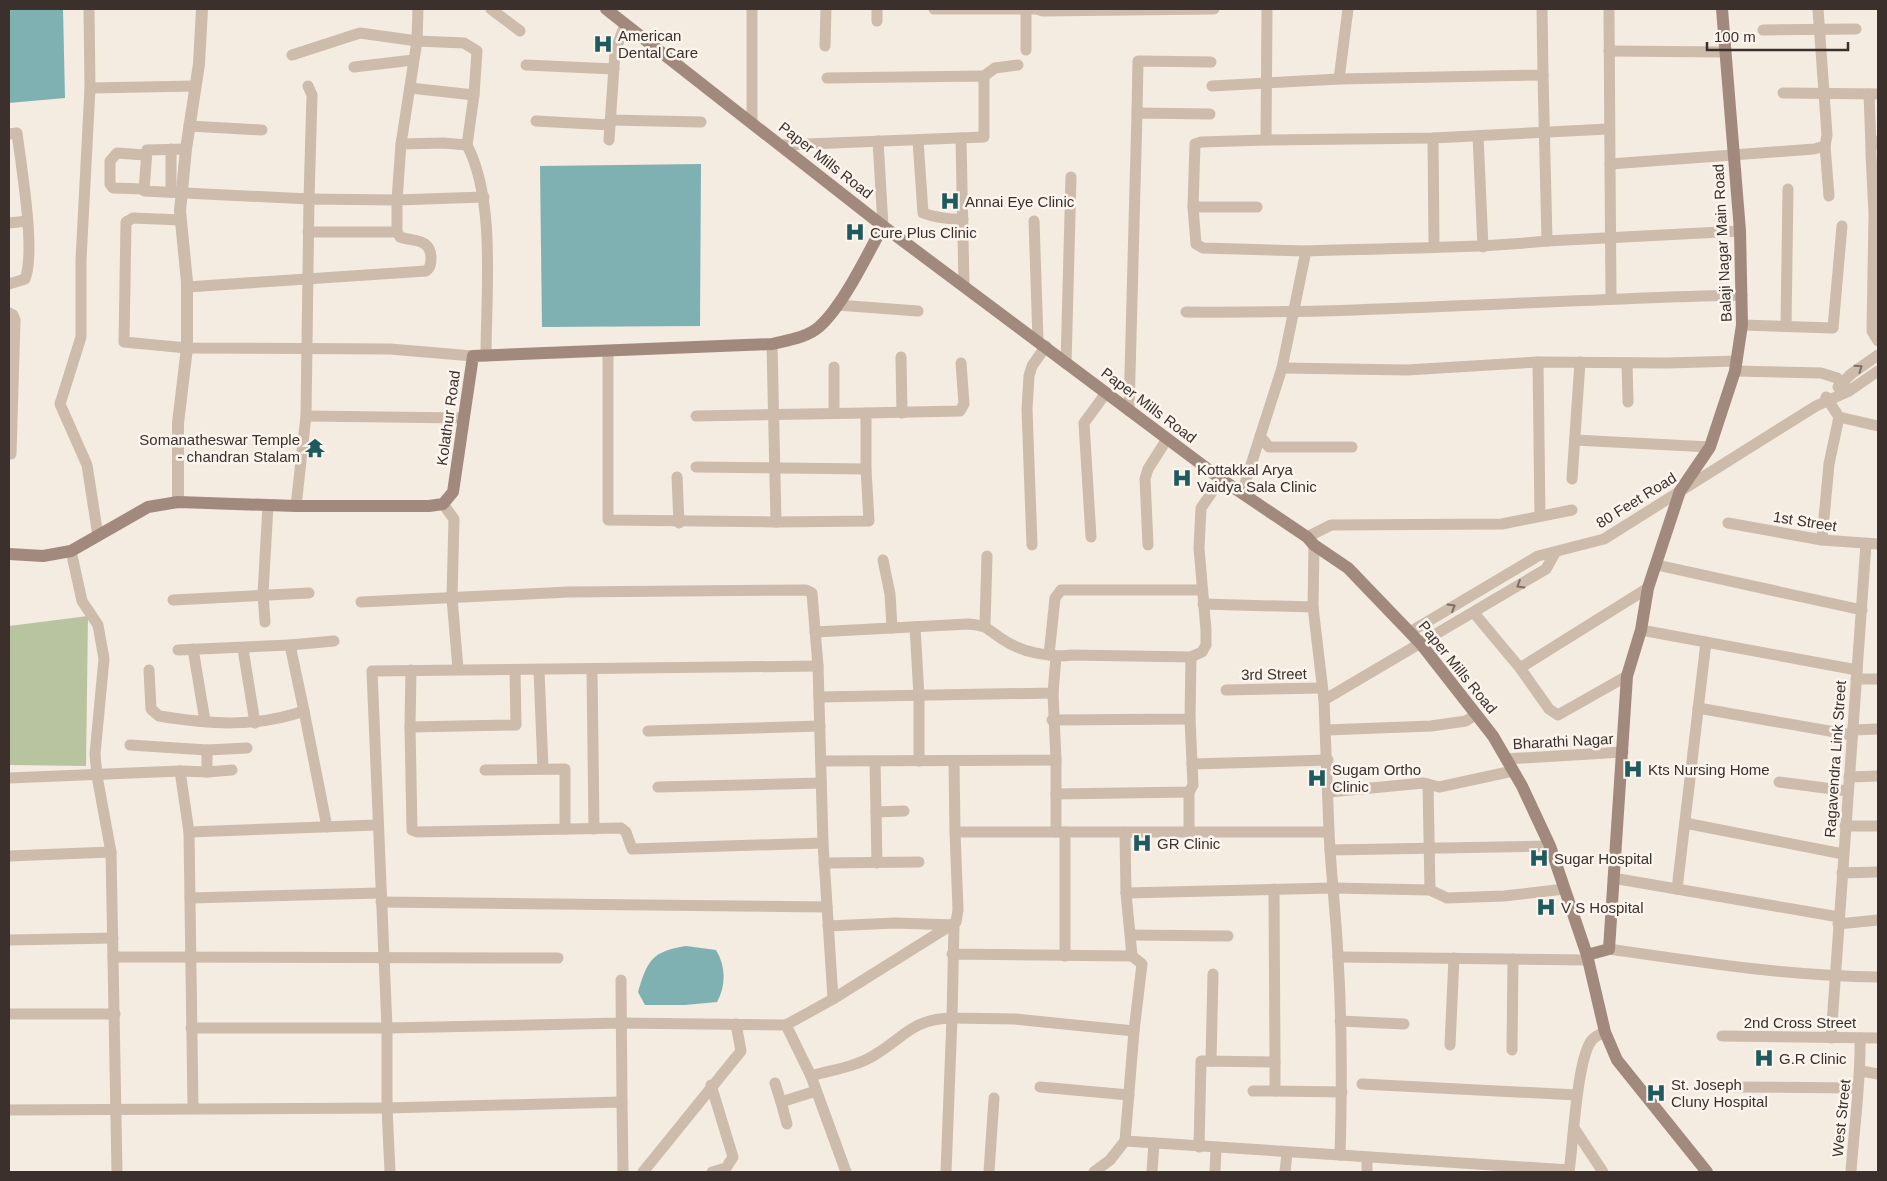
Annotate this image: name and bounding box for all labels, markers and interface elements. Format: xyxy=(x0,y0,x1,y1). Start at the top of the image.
scale bar xyxy=(1707,20,1848,52)
place label: American Dental Care xyxy=(618,27,698,61)
text: 100 m xyxy=(1714,28,1756,45)
hospital icon: American Dental Care xyxy=(592,33,614,55)
street label: Paper Mills Road xyxy=(776,118,876,202)
street label: Balaji Nagar Main Road xyxy=(1709,163,1735,323)
hospital icon: Annai Eye Clinic xyxy=(939,190,961,212)
place label: Annai Eye Clinic xyxy=(965,193,1075,210)
hospital icon: Cure Plus Clinic xyxy=(844,221,866,243)
place label: Cure Plus Clinic xyxy=(870,224,977,241)
street label: Paper Mills Road xyxy=(1098,364,1200,446)
one-way arrow xyxy=(1854,365,1863,374)
street label: Kolathur Road xyxy=(433,369,463,467)
place label: Somanatheswar Temple - chandran Stalam xyxy=(139,431,300,465)
temple icon: Somanatheswar Temple - chandran Stalam xyxy=(304,437,326,459)
place label: Kottakkal Arya Vaidya Sala Clinic xyxy=(1197,461,1317,495)
hospital icon: Kottakkal Arya Vaidya Sala Clinic xyxy=(1171,467,1193,489)
street label: 80 Feet Road xyxy=(1593,469,1679,531)
street label: 1st Street xyxy=(1772,508,1839,535)
one-way arrow xyxy=(1517,579,1526,589)
one-way arrow xyxy=(1446,604,1455,614)
street label: Paper Mills Road xyxy=(1415,617,1501,717)
street label: 3rd Street xyxy=(1241,665,1308,683)
street label: Ragavendra Link Street xyxy=(1821,679,1849,838)
street label: Bharathi Nagar xyxy=(1512,730,1614,752)
hospital icon: Kts Nursing Home xyxy=(1622,758,1644,780)
place label: Sugam Ortho Clinic xyxy=(1332,761,1421,795)
place label: Kts Nursing Home xyxy=(1648,761,1770,778)
hospital icon: Sugam Ortho Clinic xyxy=(1306,767,1328,789)
hospital icon: GR Clinic xyxy=(1131,832,1153,854)
place label: GR Clinic xyxy=(1157,835,1221,852)
hospital icon: Sugar Hospital xyxy=(1528,847,1550,869)
place label: Sugar Hospital xyxy=(1554,850,1652,867)
hospital icon: V S Hospital xyxy=(1535,896,1557,918)
place label: V S Hospital xyxy=(1561,899,1644,916)
street label: 2nd Cross Street xyxy=(1744,1014,1857,1031)
hospital icon: G.R Clinic xyxy=(1753,1047,1775,1069)
place label: G.R Clinic xyxy=(1779,1050,1847,1067)
place label: St. Joseph Cluny Hospital xyxy=(1671,1076,1768,1110)
street label: West Street xyxy=(1828,1077,1854,1158)
hospital icon: St. Joseph Cluny Hospital xyxy=(1645,1082,1667,1104)

